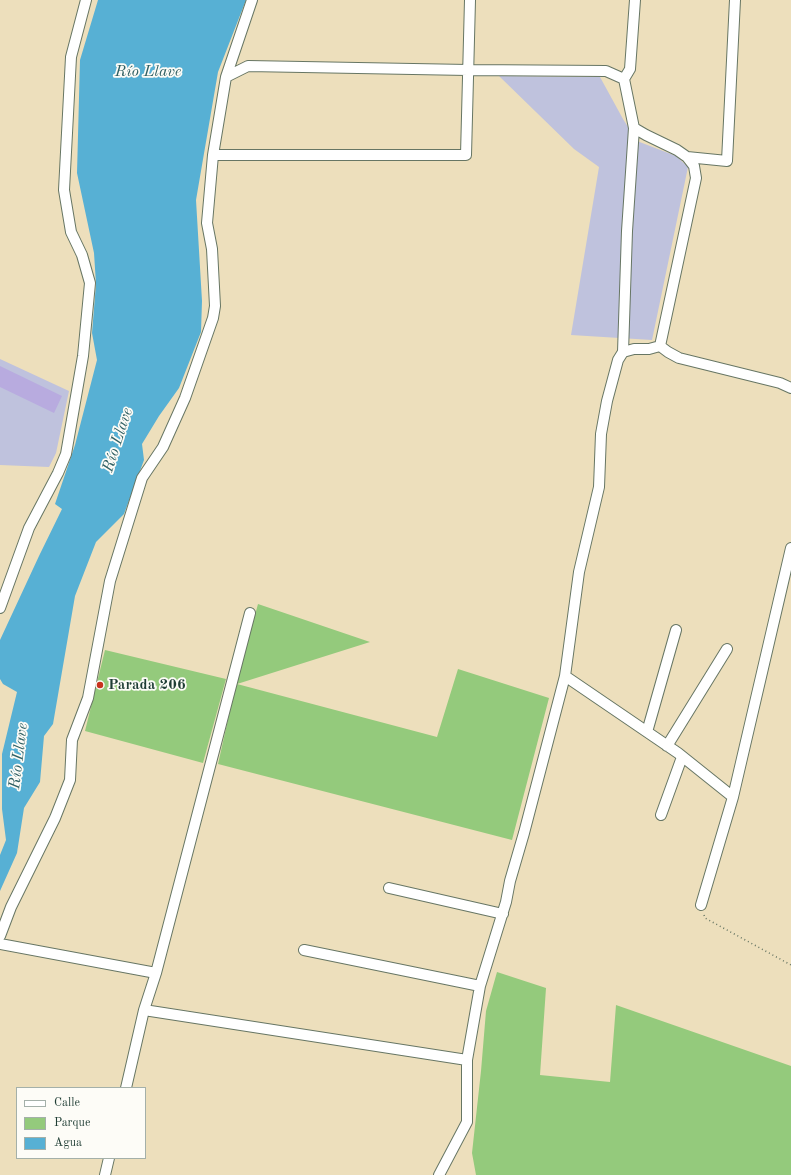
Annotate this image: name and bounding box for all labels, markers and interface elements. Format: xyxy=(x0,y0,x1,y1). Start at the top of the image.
water label: Río Llave xyxy=(115,62,181,82)
water label: Río Llave xyxy=(99,405,137,475)
place label: Parada 206 xyxy=(108,676,186,694)
marker: Parada 206 xyxy=(95,680,105,690)
water label: Río Llave xyxy=(5,722,33,790)
legend xyxy=(16,1087,146,1159)
text: Calle xyxy=(54,1097,80,1109)
text: Parque xyxy=(54,1117,90,1129)
text: Agua xyxy=(54,1137,82,1149)

